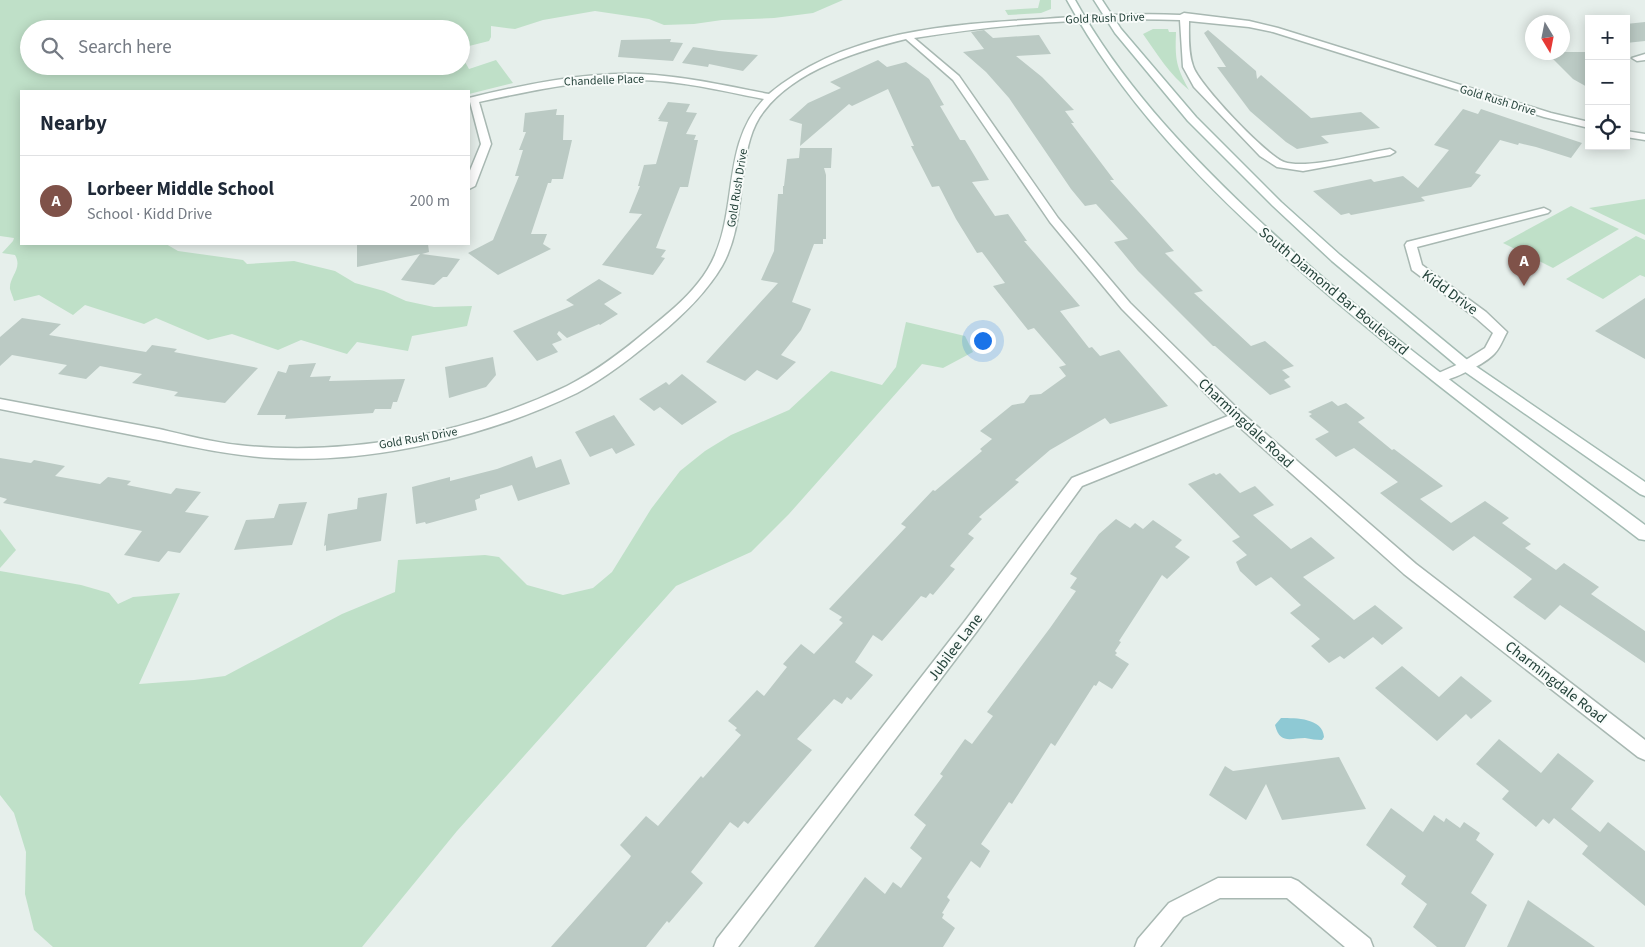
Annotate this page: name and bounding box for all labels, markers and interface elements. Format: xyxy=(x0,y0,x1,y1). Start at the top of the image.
street label: Gold Rush Drive xyxy=(1065,9,1145,28)
north arrow xyxy=(1525,15,1570,60)
map controls xyxy=(1585,15,1630,150)
button: + xyxy=(1585,15,1630,60)
search box xyxy=(20,20,470,75)
icon: search xyxy=(38,34,66,62)
text: Search here xyxy=(78,34,172,61)
button: − xyxy=(1585,60,1630,105)
street label: Chandelle Place xyxy=(564,71,644,90)
street label: Gold Rush Drive xyxy=(1457,81,1538,120)
button: locate xyxy=(1585,105,1630,150)
text: Nearby xyxy=(40,108,107,138)
street label: Gold Rush Drive xyxy=(723,148,752,229)
text: Lorbeer Middle School xyxy=(87,176,274,203)
text: A xyxy=(51,190,61,212)
text: 200 m xyxy=(410,190,450,212)
text: School · Kidd Drive xyxy=(87,203,212,225)
street label: South Diamond Bar Boulevard xyxy=(1254,222,1413,360)
pin: A xyxy=(1508,245,1540,286)
street label: Kidd Drive xyxy=(1417,265,1482,320)
your location xyxy=(970,328,996,354)
street label: Charmingdale Road xyxy=(1193,374,1298,473)
street label: Gold Rush Drive xyxy=(378,423,459,454)
street label: Jubilee Lane xyxy=(923,609,988,685)
street label: Charmingdale Road xyxy=(1501,636,1611,729)

